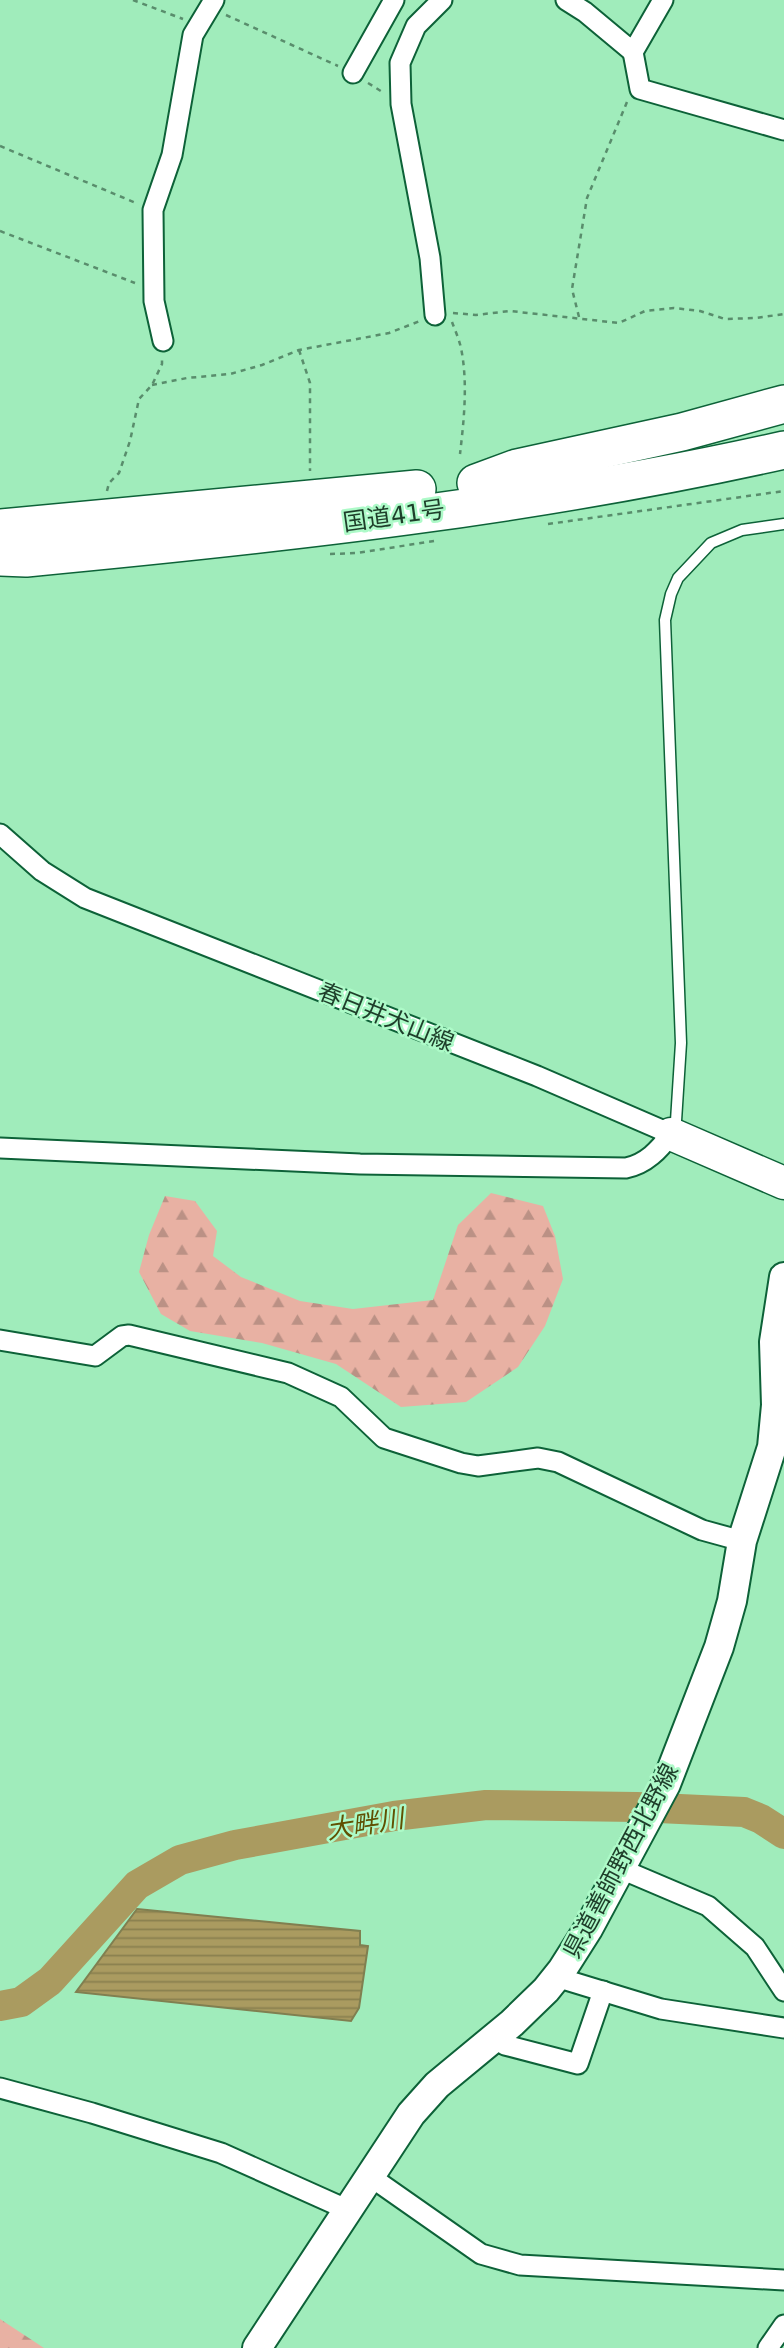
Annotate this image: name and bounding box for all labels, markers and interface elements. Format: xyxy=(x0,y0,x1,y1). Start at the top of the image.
street label: 国道41号 xyxy=(341,495,447,537)
street label: 春日井犬山線 xyxy=(314,977,458,1057)
street label: 県道善師野西北野線 xyxy=(558,1759,684,1963)
water label: 大畔川 xyxy=(324,1803,409,1845)

